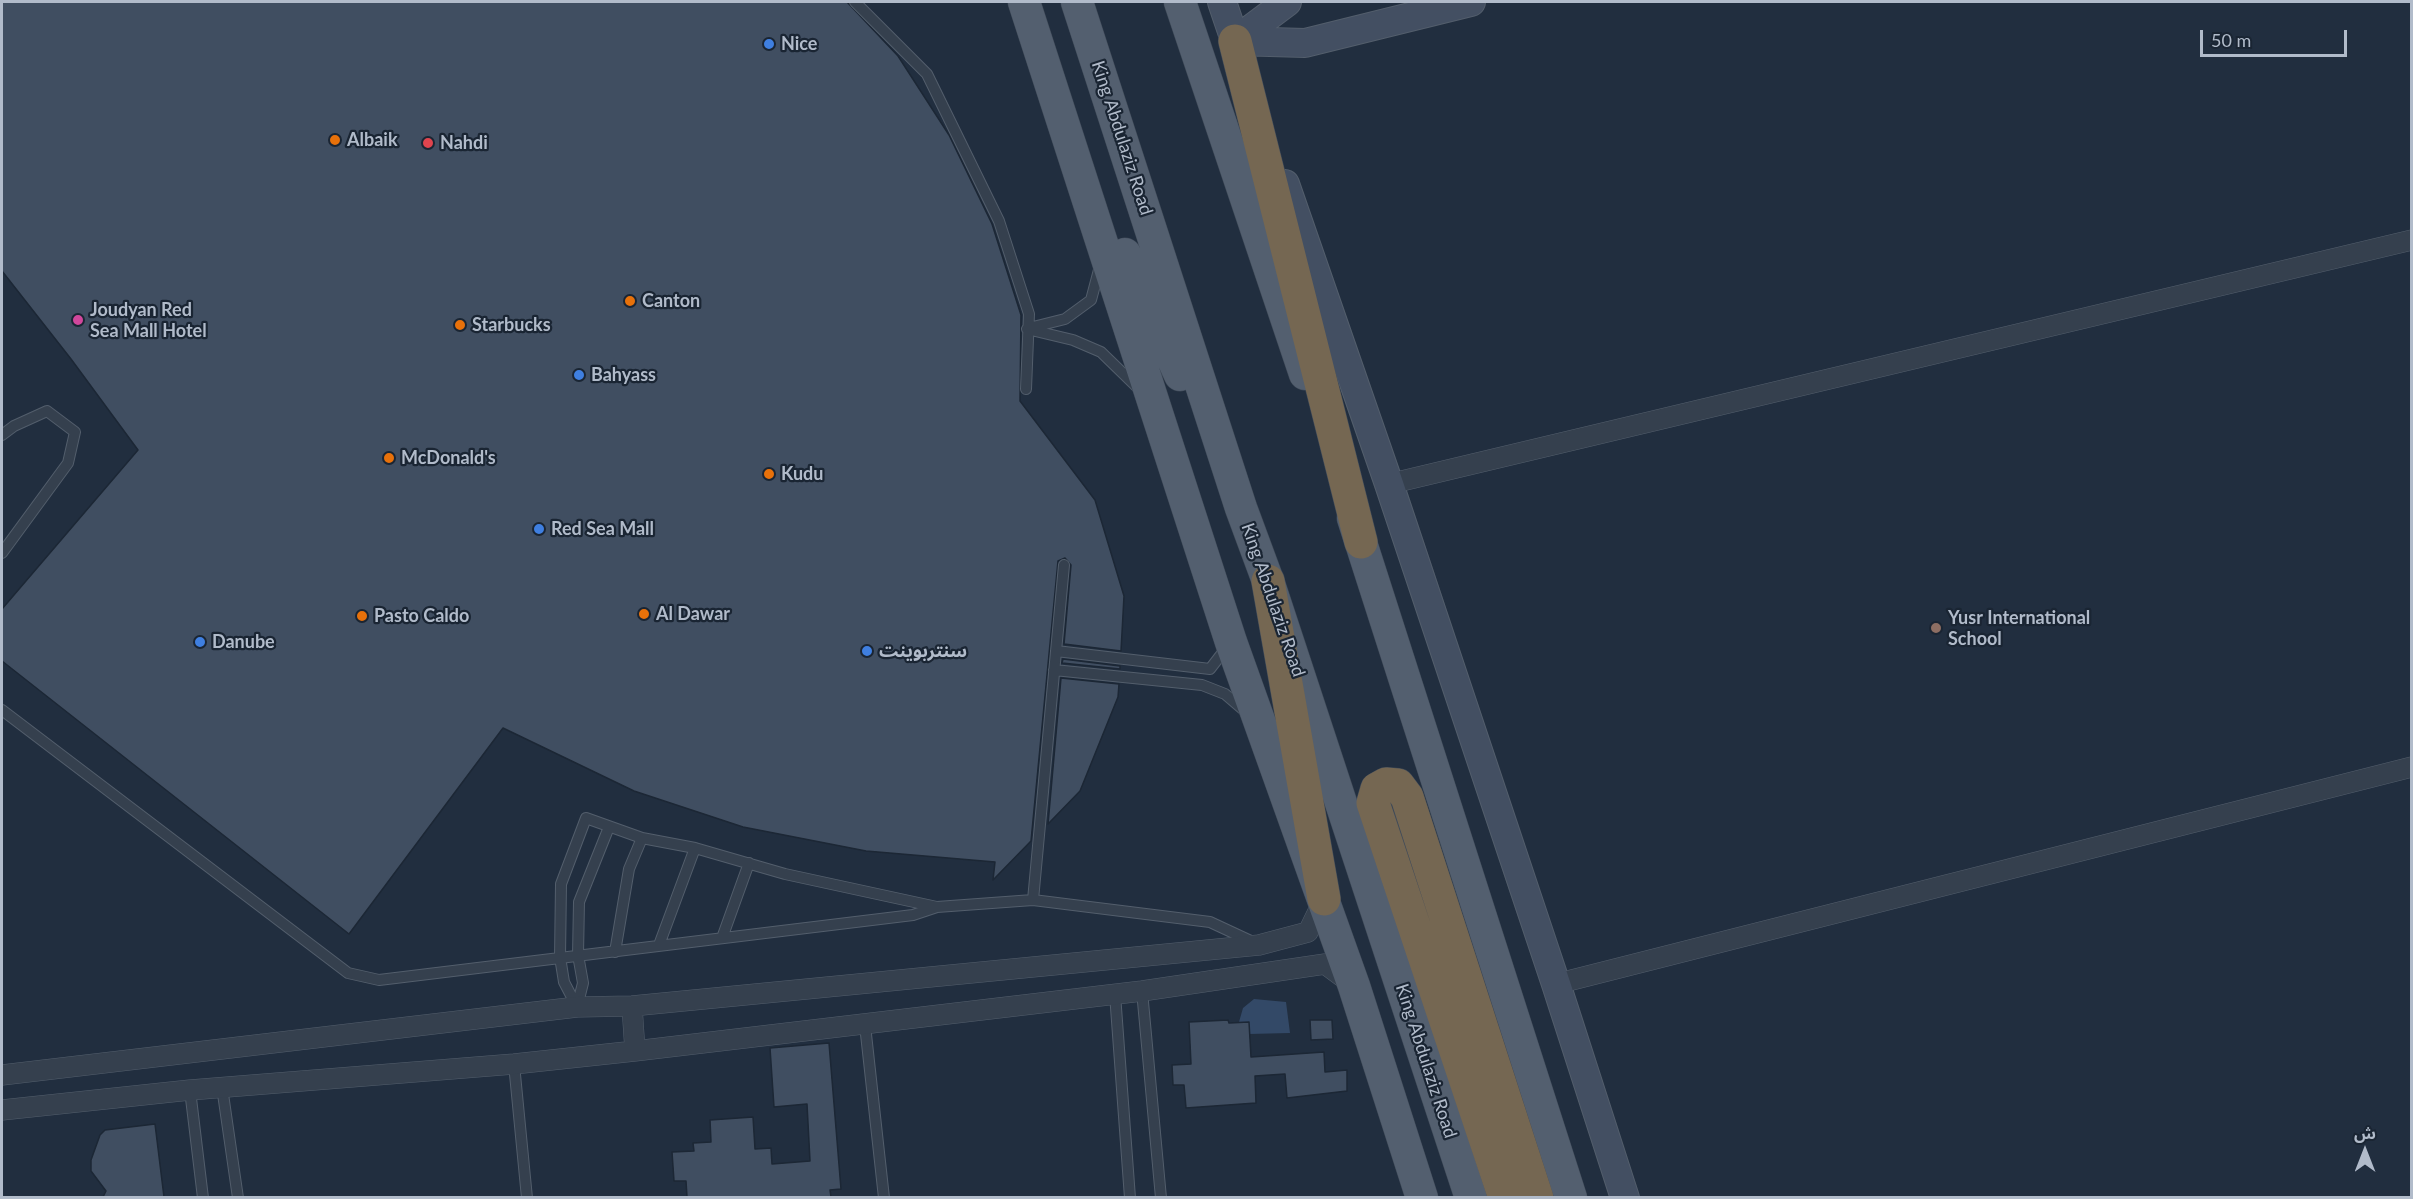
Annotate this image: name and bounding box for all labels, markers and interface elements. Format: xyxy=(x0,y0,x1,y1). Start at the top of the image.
scale bar xyxy=(2203,18,2350,56)
text: 50 m xyxy=(2211,29,2251,51)
place label: Nice xyxy=(781,33,817,55)
marker: Nice xyxy=(762,37,776,51)
street label: King Abdulaziz Road xyxy=(1087,58,1157,218)
place label: Albaik xyxy=(347,129,397,151)
place label: Nahdi xyxy=(440,132,488,154)
marker: Albaik xyxy=(328,133,342,147)
marker: Nahdi xyxy=(421,136,435,150)
place label: Canton xyxy=(642,290,700,312)
marker: Canton xyxy=(623,294,637,308)
place label: Joudyan Red Sea Mall Hotel xyxy=(90,299,207,342)
marker: Joudyan Red Sea Mall Hotel xyxy=(71,313,85,327)
place label: Starbucks xyxy=(472,314,551,336)
marker: Starbucks xyxy=(453,318,467,332)
place label: Bahyass xyxy=(591,364,656,386)
marker: Bahyass xyxy=(572,368,586,382)
place label: McDonald's xyxy=(401,447,496,469)
marker: McDonald's xyxy=(382,451,396,465)
place label: Kudu xyxy=(781,463,823,485)
marker: Kudu xyxy=(762,467,776,481)
place label: Red Sea Mall xyxy=(551,518,654,540)
street label: King Abdulaziz Road xyxy=(1237,520,1309,680)
marker: Red Sea Mall xyxy=(532,522,546,536)
place label: Al Dawar xyxy=(656,603,730,625)
place label: Pasto Caldo xyxy=(374,605,469,627)
marker: Al Dawar xyxy=(637,607,651,621)
place label: Yusr International School xyxy=(1948,607,2090,650)
marker: Pasto Caldo xyxy=(355,609,369,623)
marker: Yusr International School xyxy=(1929,621,1943,635)
place label: Danube xyxy=(212,631,275,653)
marker: Danube xyxy=(193,635,207,649)
place label: سنتربوينت xyxy=(879,640,967,662)
marker: سنتربوينت xyxy=(860,644,874,658)
street label: King Abdulaziz Road xyxy=(1391,981,1461,1141)
north arrow xyxy=(2335,1121,2395,1181)
text: ش xyxy=(2354,1123,2376,1142)

